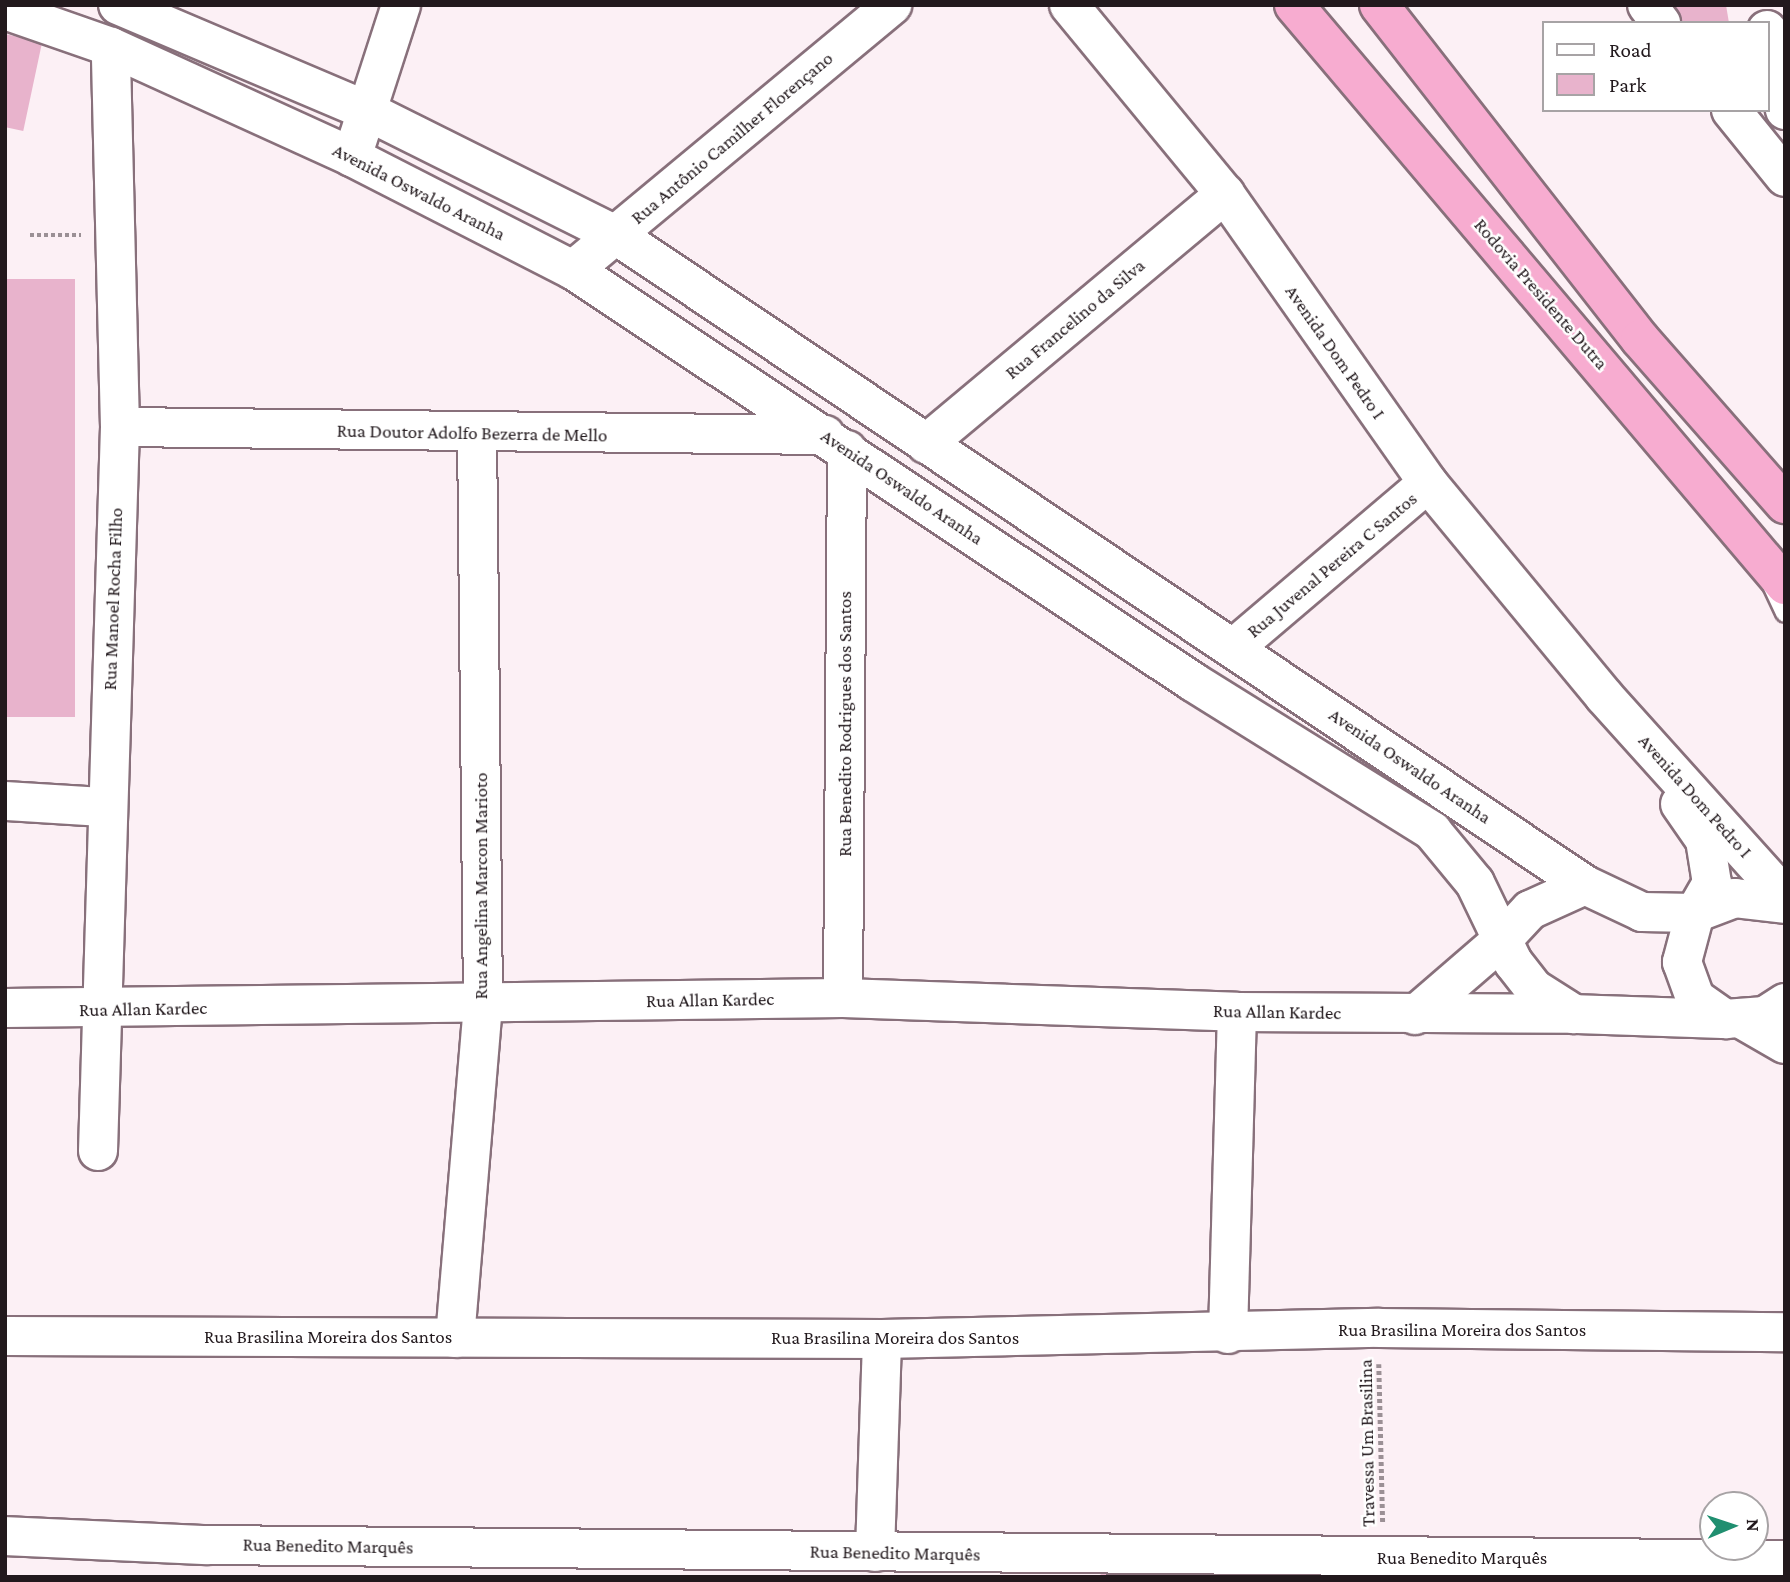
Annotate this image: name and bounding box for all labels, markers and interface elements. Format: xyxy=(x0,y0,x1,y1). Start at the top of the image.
legend xyxy=(1542,21,1769,112)
text: Road xyxy=(1609,38,1652,62)
street label: Rua Antônio Camilher Florençano xyxy=(626,47,838,229)
text: Park xyxy=(1609,73,1646,97)
street label: Avenida Oswaldo Aranha xyxy=(329,139,509,245)
street label: Rodovia Presidente Dutra xyxy=(1469,214,1613,374)
street label: Rua Francelino da Silva xyxy=(1001,254,1149,384)
street label: Avenida Dom Pedro I xyxy=(1280,281,1390,423)
street label: Rua Doutor Adolfo Bezerra de Mello xyxy=(337,419,607,447)
street label: Avenida Oswaldo Aranha xyxy=(817,424,987,550)
street label: Rua Juvenal Pereira C Santos xyxy=(1242,487,1422,643)
street label: Rua Manoel Rocha Filho xyxy=(98,507,128,691)
street label: Rua Benedito Rodrigues dos Santos xyxy=(834,591,856,857)
street label: Avenida Oswaldo Aranha xyxy=(1325,703,1495,829)
street label: Avenida Dom Pedro I xyxy=(1634,730,1756,862)
street label: Rua Angelina Marcon Marioto xyxy=(470,773,492,999)
street label: Rua Allan Kardec xyxy=(646,987,774,1013)
street label: Rua Allan Kardec xyxy=(79,996,207,1022)
street label: Rua Allan Kardec xyxy=(1213,999,1341,1025)
street label: Rua Brasilina Moreira dos Santos xyxy=(1338,1319,1586,1341)
street label: Rua Brasilina Moreira dos Santos xyxy=(204,1326,452,1348)
street label: Rua Brasilina Moreira dos Santos xyxy=(771,1327,1019,1349)
street label: Travessa Um Brasilina xyxy=(1354,1359,1380,1527)
north arrow xyxy=(1699,1491,1769,1561)
text: N xyxy=(1743,1518,1764,1532)
street label: Rua Benedito Marquês xyxy=(242,1533,414,1559)
street label: Rua Benedito Marquês xyxy=(809,1540,981,1566)
street label: Rua Benedito Marquês xyxy=(1377,1547,1547,1569)

